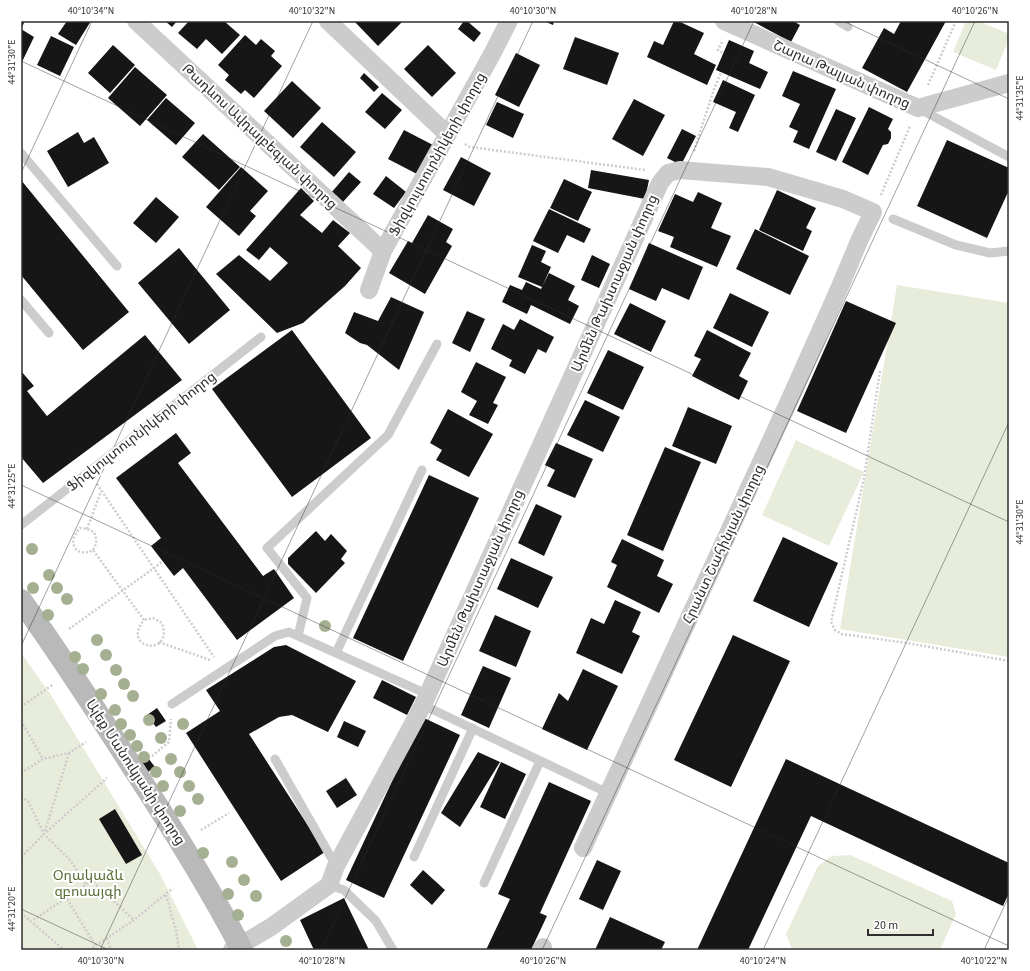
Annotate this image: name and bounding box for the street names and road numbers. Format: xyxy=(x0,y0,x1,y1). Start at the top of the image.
street label: Շարա Թալյան փողոց xyxy=(770,36,913,114)
street label: Թադևոս Ավդալբեգյան փողոց xyxy=(177,59,341,214)
street label: Ֆիզկուլտուրնիկերի փողոց xyxy=(384,69,491,240)
street label: Արմեն Թախտաջյան փողոց xyxy=(567,191,663,375)
street label: Ֆիզկուլտուրնիկերի փողոց xyxy=(63,367,220,496)
street label: Հրանտ Շահինյան փողոց xyxy=(678,462,770,627)
street label: Արմեն Թախտաջյան փողոց xyxy=(433,486,529,670)
street label: Ալեք Մանուկյանի փողոց xyxy=(80,696,190,849)

